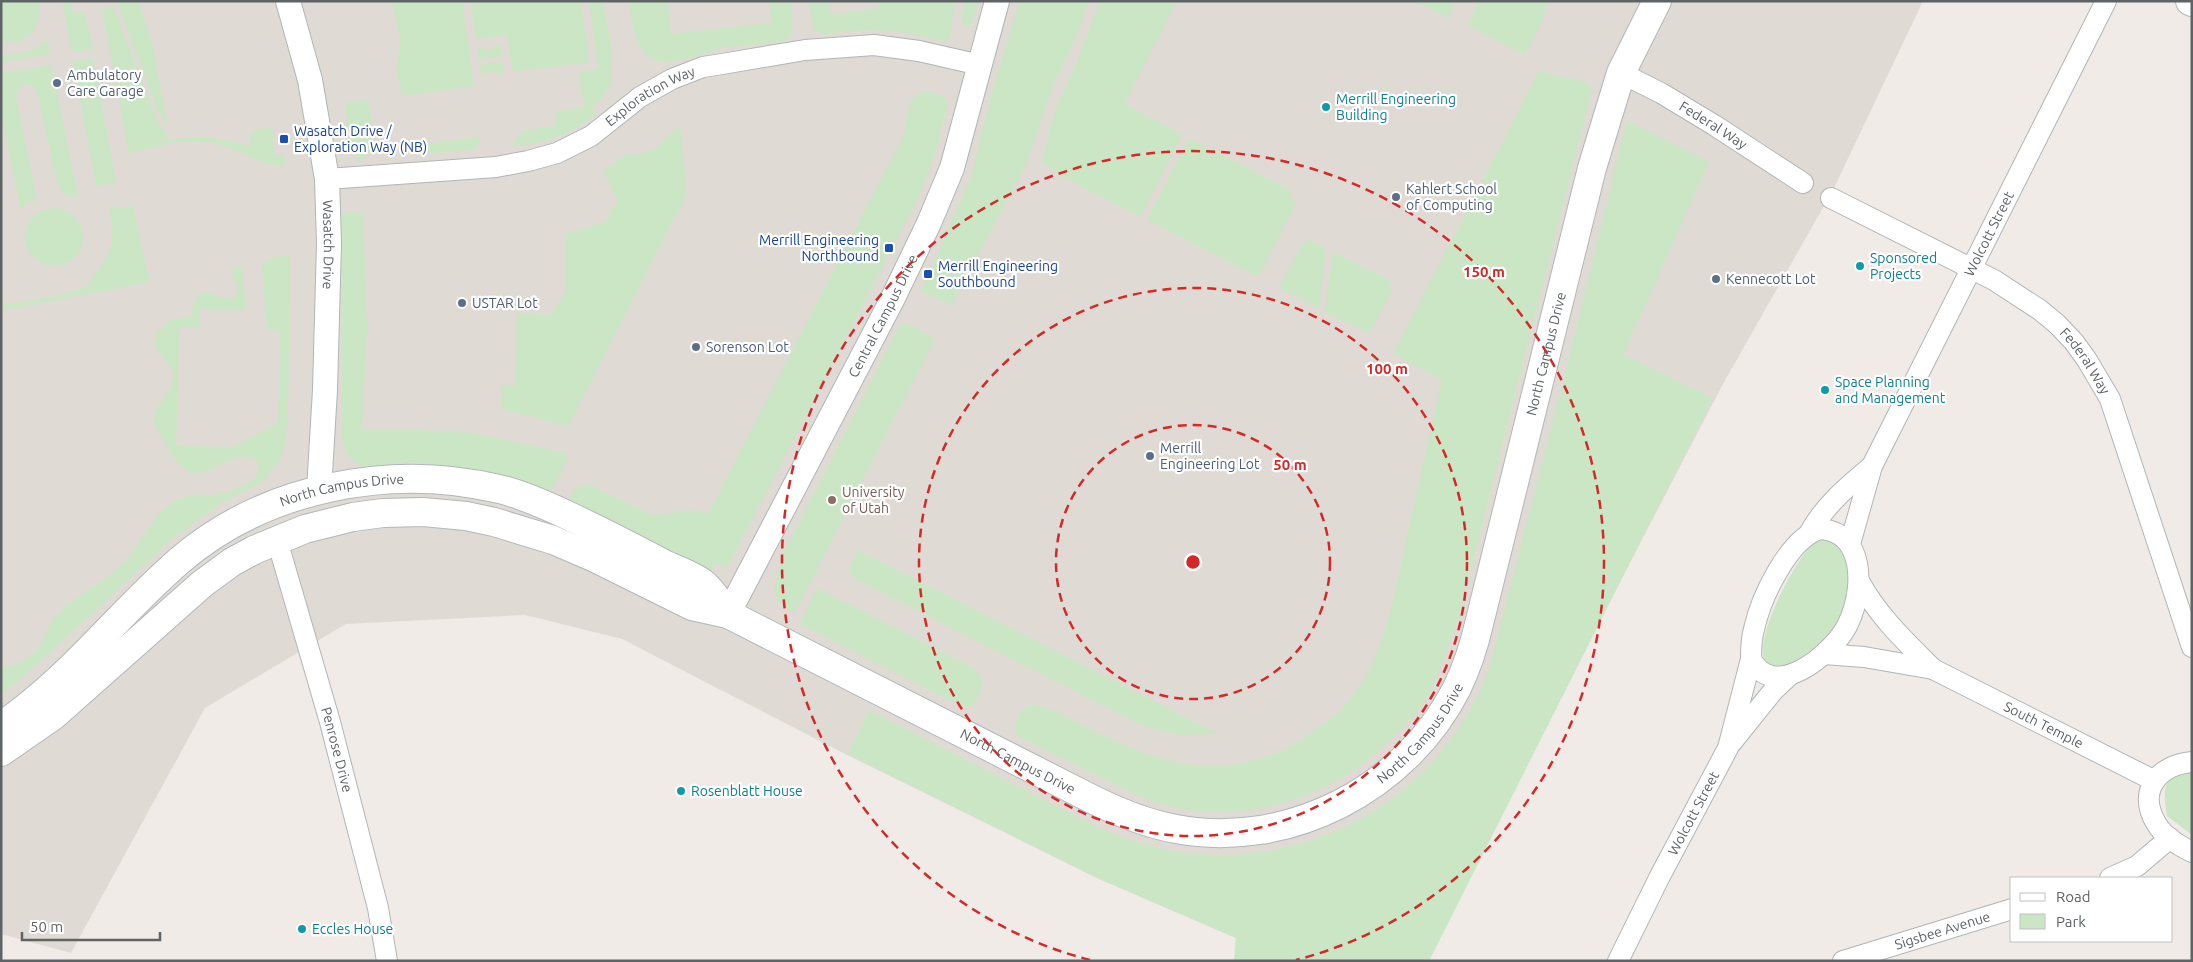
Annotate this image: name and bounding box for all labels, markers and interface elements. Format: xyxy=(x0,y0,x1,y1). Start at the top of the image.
street label: Exploration Way xyxy=(602,63,697,129)
place label: Ambulatory Care Garage xyxy=(67,67,144,99)
marker: Ambulatory Care Garage xyxy=(51,77,63,89)
place label: Merrill Engineering Building xyxy=(1336,91,1456,123)
street label: Federal Way xyxy=(1676,98,1750,153)
marker: Merrill Engineering Building xyxy=(1320,101,1332,113)
place label: Wasatch Drive / Exploration Way (NB) xyxy=(294,123,427,155)
marker: Wasatch Drive / Exploration Way (NB) xyxy=(278,133,290,145)
place label: Kahlert School of Computing xyxy=(1406,181,1497,213)
street label: Wolcott Street xyxy=(1961,188,2017,279)
marker: Kahlert School of Computing xyxy=(1390,191,1402,203)
street label: Wasatch Drive xyxy=(320,200,337,289)
place label: Merrill Engineering Northbound xyxy=(759,232,879,264)
marker: Merrill Engineering Northbound xyxy=(883,242,895,254)
place label: Sponsored Projects xyxy=(1870,250,1937,282)
street label: Central Campus Drive xyxy=(845,252,921,380)
place label: Merrill Engineering Southbound xyxy=(938,258,1058,290)
marker: Sponsored Projects xyxy=(1854,260,1866,272)
text: 150 m xyxy=(1463,263,1505,280)
marker: Merrill Engineering Southbound xyxy=(922,268,934,280)
place label: Kennecott Lot xyxy=(1726,271,1816,287)
marker: Kennecott Lot xyxy=(1710,273,1722,285)
street label: North Campus Drive xyxy=(1523,290,1569,417)
place label: USTAR Lot xyxy=(472,295,538,311)
marker: USTAR Lot xyxy=(456,297,468,309)
street label: Federal Way xyxy=(2057,324,2113,397)
place label: Sorenson Lot xyxy=(706,339,789,355)
marker: Sorenson Lot xyxy=(690,341,702,353)
text: 100 m xyxy=(1366,360,1408,377)
place label: Space Planning and Management xyxy=(1835,374,1946,406)
marker: Space Planning and Management xyxy=(1819,384,1831,396)
place label: Merrill Engineering Lot xyxy=(1160,440,1260,472)
marker: Merrill Engineering Lot xyxy=(1144,450,1156,462)
text: 50 m xyxy=(1273,456,1307,473)
street label: North Campus Drive xyxy=(277,471,404,510)
place label: University of Utah xyxy=(842,484,905,516)
marker: University of Utah xyxy=(826,494,838,506)
centre of rings xyxy=(1184,553,1202,571)
street label: North Campus Drive xyxy=(1374,680,1466,787)
street label: South Temple xyxy=(2001,698,2086,751)
street label: Penrose Drive xyxy=(318,705,356,794)
street label: North Campus Drive xyxy=(958,726,1078,797)
street label: Wolcott Street xyxy=(1665,768,1722,858)
place label: Rosenblatt House xyxy=(691,783,803,799)
marker: Rosenblatt House xyxy=(675,785,687,797)
legend xyxy=(2010,877,2173,942)
text: Road xyxy=(2056,888,2091,905)
street label: Sigsbee Avenue xyxy=(1893,908,1992,953)
scale bar xyxy=(22,910,160,942)
text: Park xyxy=(2056,913,2086,930)
text: 50 m xyxy=(30,918,63,935)
place label: Eccles House xyxy=(312,921,393,937)
marker: Eccles House xyxy=(296,923,308,935)

